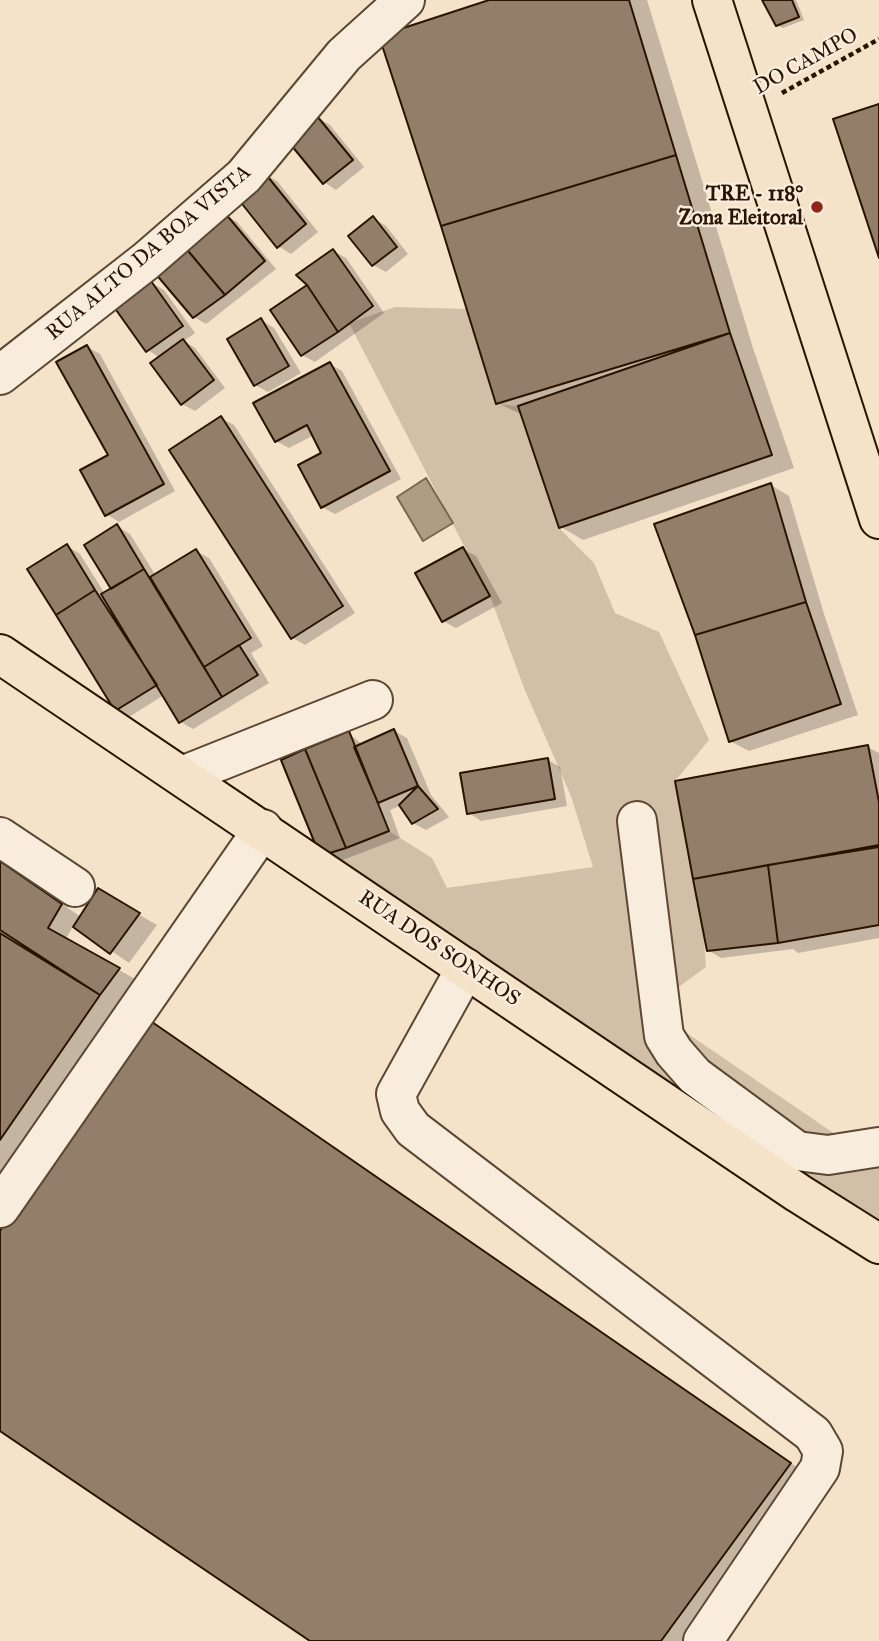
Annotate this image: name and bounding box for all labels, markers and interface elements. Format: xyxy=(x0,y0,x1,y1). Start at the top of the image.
street label: DO CAMPO xyxy=(750,23,862,101)
street label: RUA ALTO DA BOA VISTA xyxy=(41,160,257,346)
place label: TRE - 118° Zona Eleitoral xyxy=(679,182,803,232)
marker: TRE - 118° Zona Eleitoral xyxy=(809,199,825,215)
street label: RUA DOS SONHOS xyxy=(353,886,525,1012)

